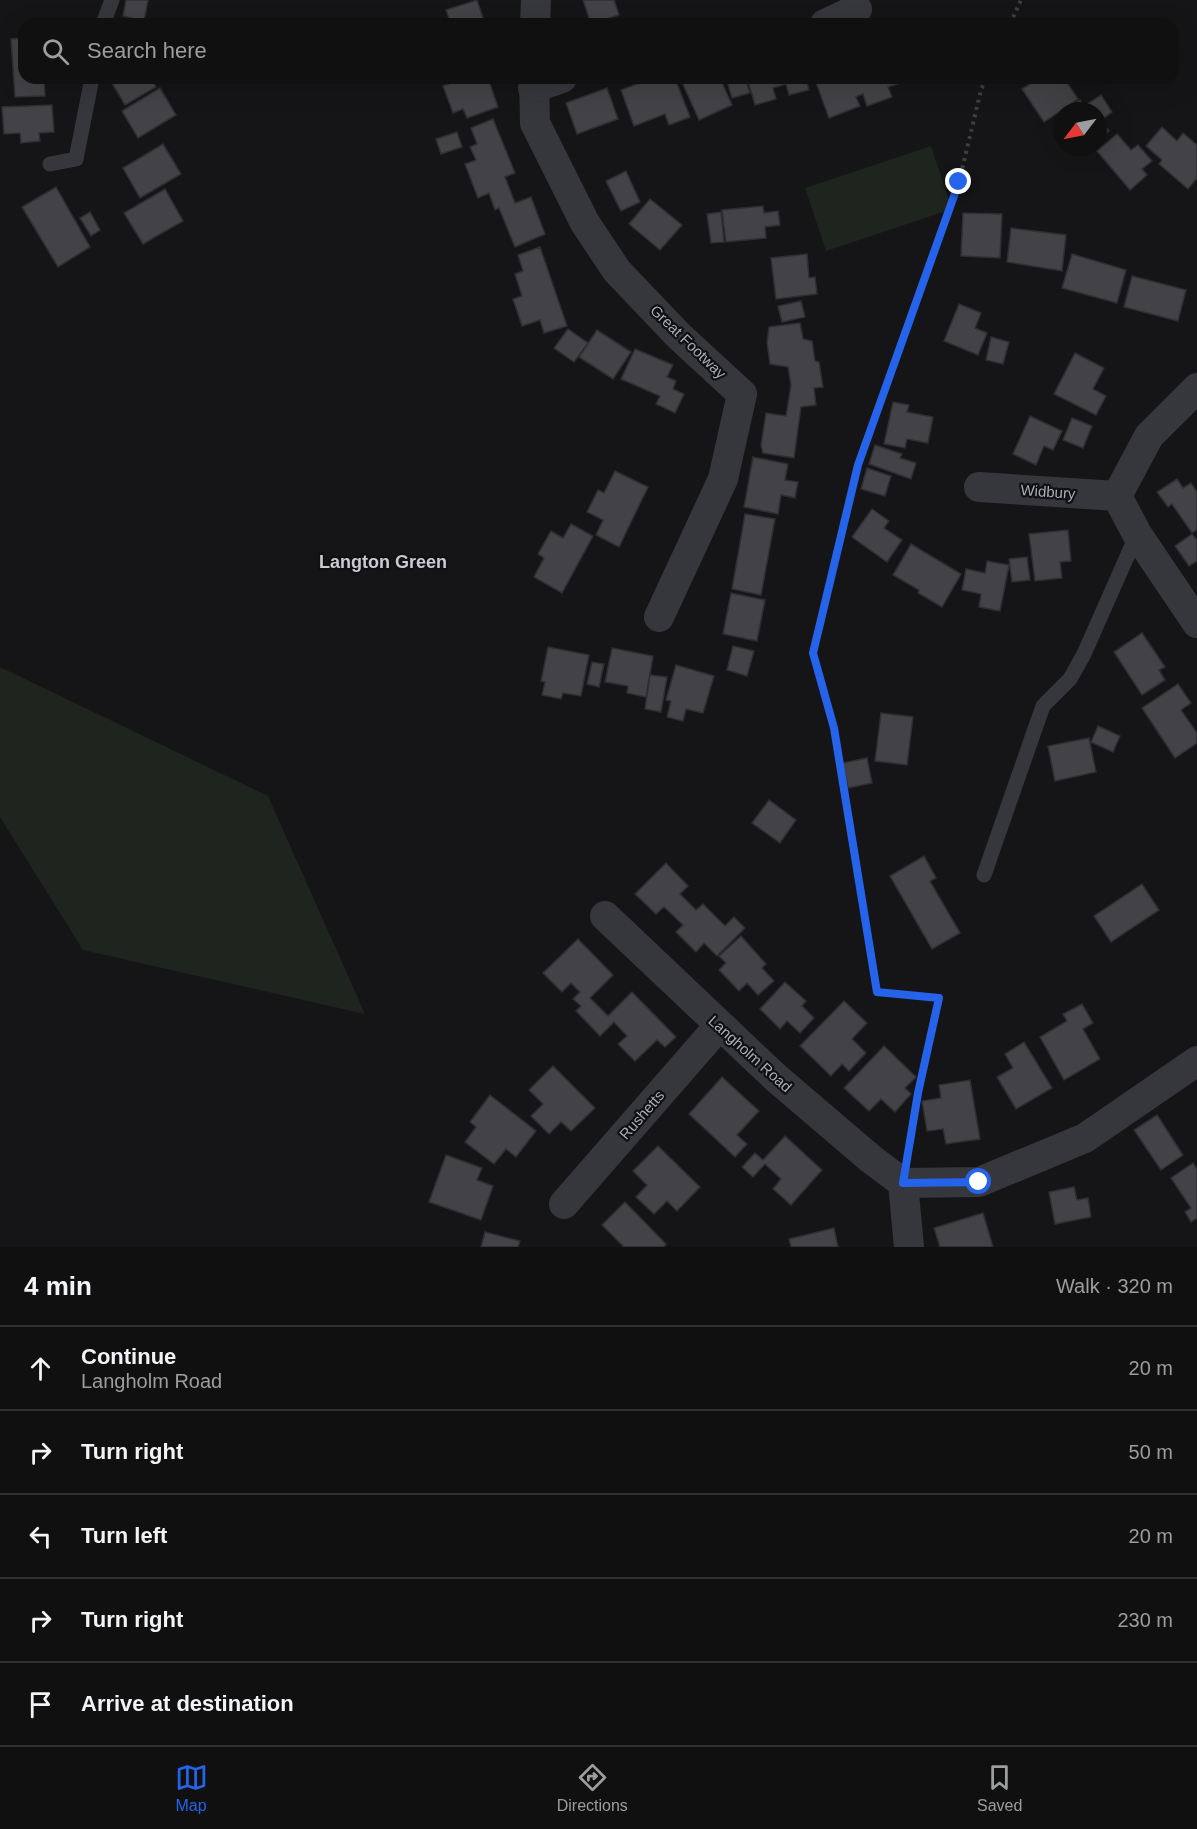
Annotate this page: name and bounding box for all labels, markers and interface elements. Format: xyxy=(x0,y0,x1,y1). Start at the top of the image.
search box xyxy=(18,18,1179,84)
icon: search xyxy=(39,35,72,68)
text: Search here xyxy=(87,38,207,63)
north arrow xyxy=(1053,102,1107,156)
route end xyxy=(945,168,971,194)
street label: Great Footway xyxy=(647,301,730,382)
street label: Widbury xyxy=(1020,481,1077,502)
district label: Langton Green xyxy=(319,552,447,572)
street label: Langholm Road xyxy=(705,1012,795,1095)
street label: Rushetts xyxy=(616,1087,667,1143)
route start xyxy=(965,1168,991,1194)
text: 4 min xyxy=(24,1271,92,1301)
text: Walk · 320 m xyxy=(1056,1275,1173,1297)
text: Continue xyxy=(81,1344,176,1369)
icon: ahead xyxy=(24,1352,57,1385)
text: 20 m xyxy=(1129,1357,1173,1379)
text: Langholm Road xyxy=(81,1370,222,1392)
icon: right xyxy=(24,1436,57,1469)
text: Turn right xyxy=(81,1439,183,1464)
text: 50 m xyxy=(1129,1441,1173,1463)
icon: left xyxy=(24,1520,57,1553)
text: Turn left xyxy=(81,1523,167,1548)
text: 20 m xyxy=(1129,1525,1173,1547)
icon: right xyxy=(24,1604,57,1637)
text: Turn right xyxy=(81,1607,183,1632)
text: 230 m xyxy=(1117,1609,1173,1631)
icon: arrive xyxy=(24,1688,57,1721)
text: Arrive at destination xyxy=(81,1691,294,1716)
tab: Map xyxy=(175,1761,208,1815)
tab: Directions xyxy=(557,1761,628,1815)
tab: Saved xyxy=(977,1761,1022,1815)

